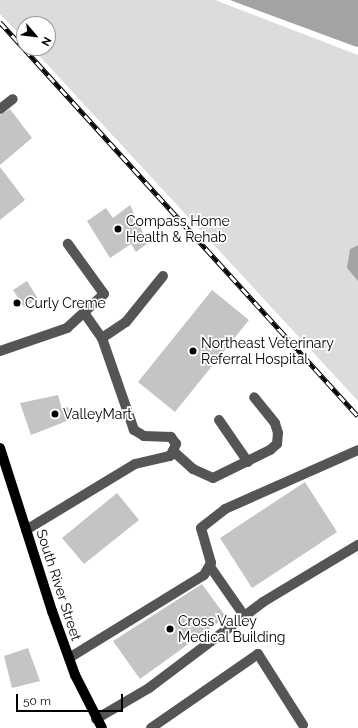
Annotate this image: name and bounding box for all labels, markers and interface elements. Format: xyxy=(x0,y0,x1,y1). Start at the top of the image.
north arrow xyxy=(16,16,56,56)
text: N xyxy=(38,35,54,48)
place label: Compass Home Health & Rehab xyxy=(126,213,230,246)
marker: Compass Home Health & Rehab xyxy=(113,224,123,234)
place label: Curly Creme xyxy=(25,295,106,311)
marker: Curly Creme xyxy=(12,298,22,308)
place label: Northeast Veterinary Referral Hospital xyxy=(201,335,334,368)
marker: Northeast Veterinary Referral Hospital xyxy=(188,346,198,356)
place label: ValleyMart xyxy=(63,406,132,422)
marker: ValleyMart xyxy=(50,409,60,419)
street label: South River Street xyxy=(33,527,85,643)
place label: Cross Valley Medical Building xyxy=(178,613,286,646)
marker: Cross Valley Medical Building xyxy=(165,624,175,634)
scale bar xyxy=(18,686,125,712)
text: 50 m xyxy=(23,694,51,708)

